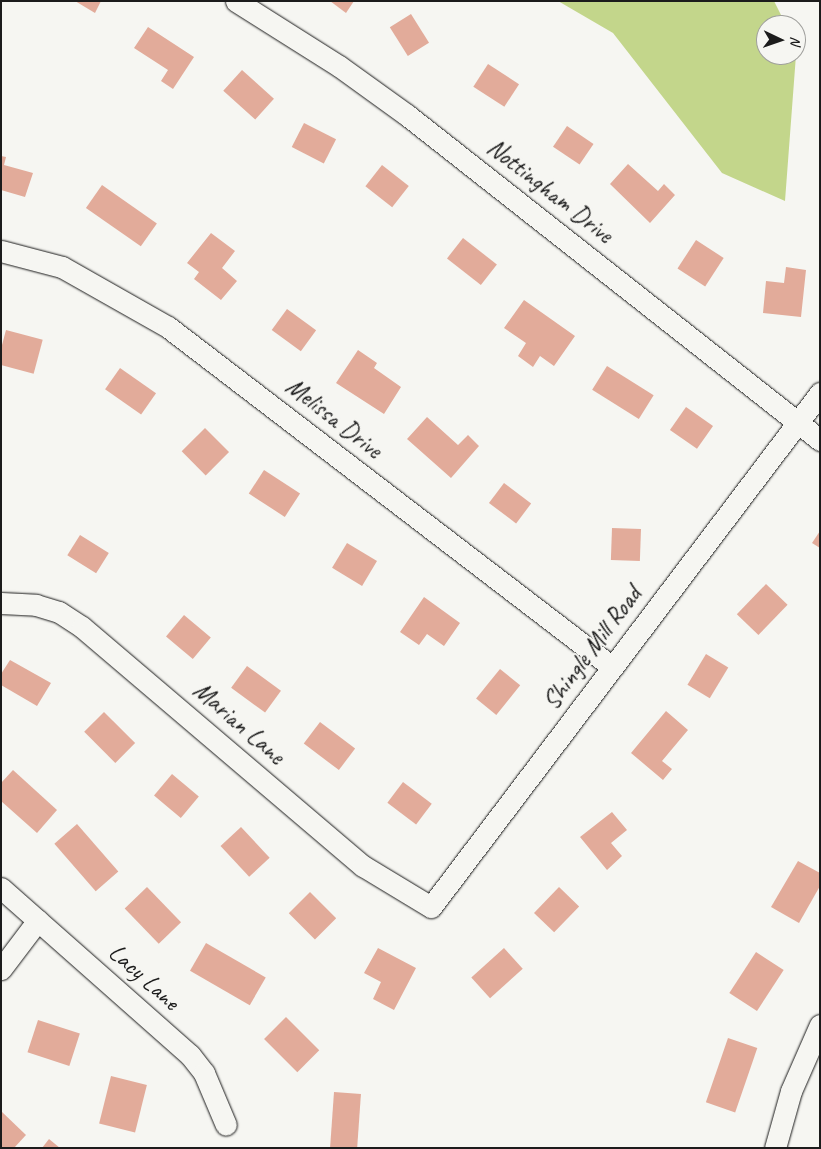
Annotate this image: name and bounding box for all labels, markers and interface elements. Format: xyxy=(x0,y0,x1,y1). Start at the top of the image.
north arrow xyxy=(756,15,806,65)
text: N xyxy=(787,36,804,46)
street label: Nottingham Drive xyxy=(481,132,619,250)
street label: Melissa Drive xyxy=(280,371,388,465)
street label: Shingle Mill Road xyxy=(536,580,648,716)
street label: Marian Lane xyxy=(187,675,291,771)
street label: Lacy Lane xyxy=(102,937,186,1017)

